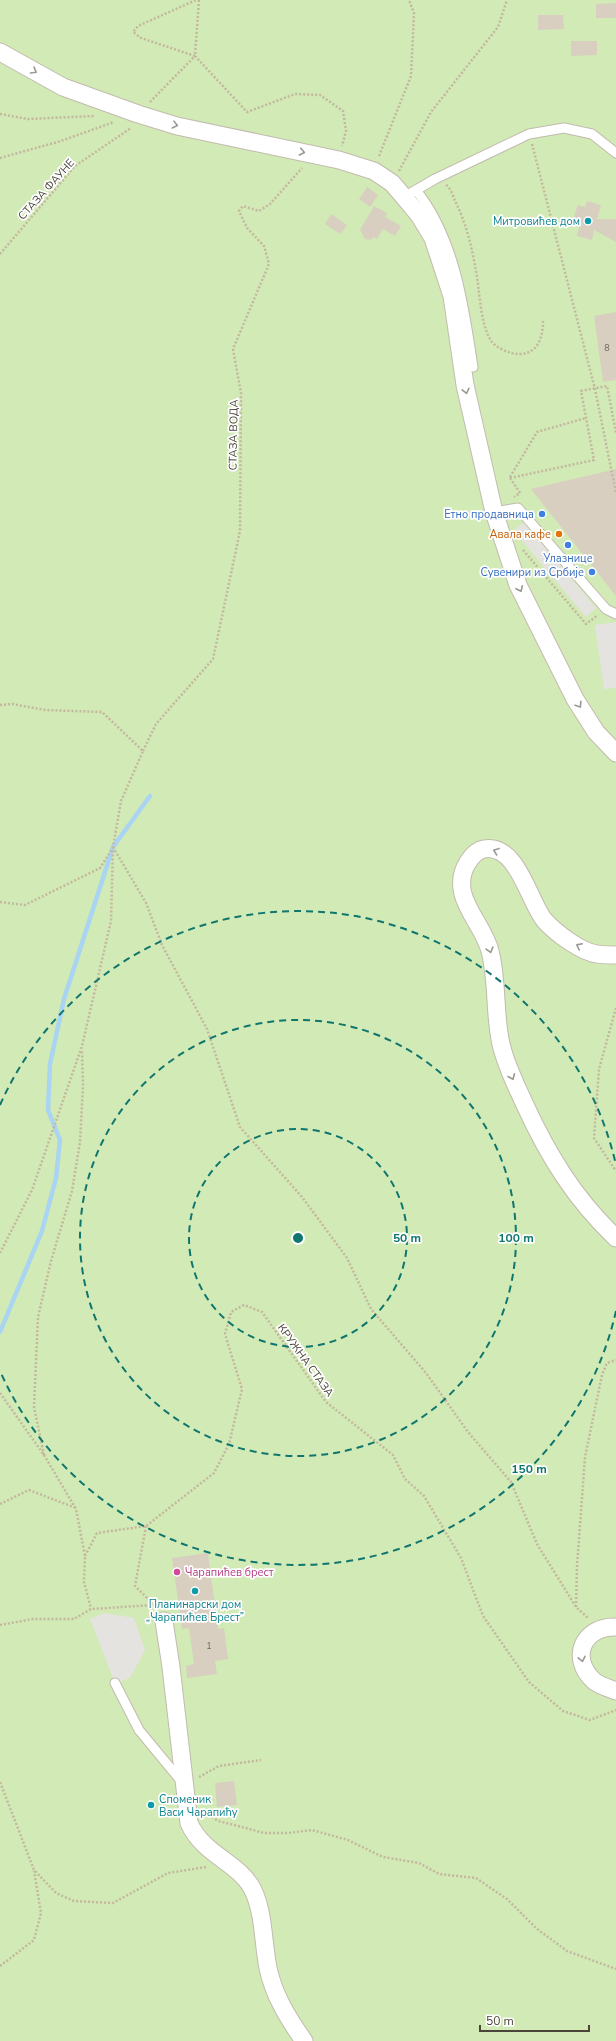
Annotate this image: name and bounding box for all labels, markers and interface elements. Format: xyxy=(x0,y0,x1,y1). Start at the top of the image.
one-way arrow xyxy=(30,67,37,74)
one-way arrow xyxy=(171,120,178,129)
one-way arrow xyxy=(299,148,305,156)
street label: СТАЗА ФАУНЕ xyxy=(15,156,78,223)
place label: Митровићев дом xyxy=(493,214,580,229)
marker: Митровићев дом xyxy=(583,216,593,226)
house number: 8 xyxy=(604,342,610,354)
one-way arrow xyxy=(461,387,470,394)
street label: СТАЗА ВОДА xyxy=(225,399,242,471)
place label: Етно продавница xyxy=(444,507,534,522)
marker: Етно продавница xyxy=(537,509,547,519)
place label: Авала кафе xyxy=(490,527,551,542)
marker: Авала кафе xyxy=(554,529,564,539)
marker: Улазнице xyxy=(563,540,573,550)
place label: Улазнице xyxy=(542,551,593,566)
place label: Сувенири из Србије xyxy=(480,565,584,580)
marker: Сувенири из Србије xyxy=(587,567,597,577)
one-way arrow xyxy=(515,584,523,592)
one-way arrow xyxy=(574,701,582,708)
one-way arrow xyxy=(493,848,500,856)
one-way arrow xyxy=(576,943,583,951)
one-way arrow xyxy=(485,947,493,953)
one-way arrow xyxy=(507,1073,515,1081)
text: 50 m xyxy=(393,1230,421,1246)
text: 100 m xyxy=(498,1230,534,1246)
centre of rings xyxy=(291,1231,305,1245)
street label: КРУЖНА СТАЗА xyxy=(274,1321,337,1400)
text: 150 m xyxy=(511,1461,547,1477)
place label: Чарапићев брест xyxy=(185,1565,274,1580)
marker: Чарапићев брест xyxy=(172,1567,182,1577)
marker: Планинарски дом „Чарапићев Брест” xyxy=(190,1586,200,1596)
place label: Планинарски дом „Чарапићев Брест” xyxy=(146,1597,244,1625)
house number: 1 xyxy=(206,1640,212,1652)
one-way arrow xyxy=(578,1655,586,1662)
place label: Споменик Васи Чарапићу xyxy=(159,1792,238,1820)
marker: Споменик Васи Чарапићу xyxy=(146,1800,156,1810)
scale bar xyxy=(480,2007,589,2033)
text: 50 m xyxy=(486,2013,514,2029)

